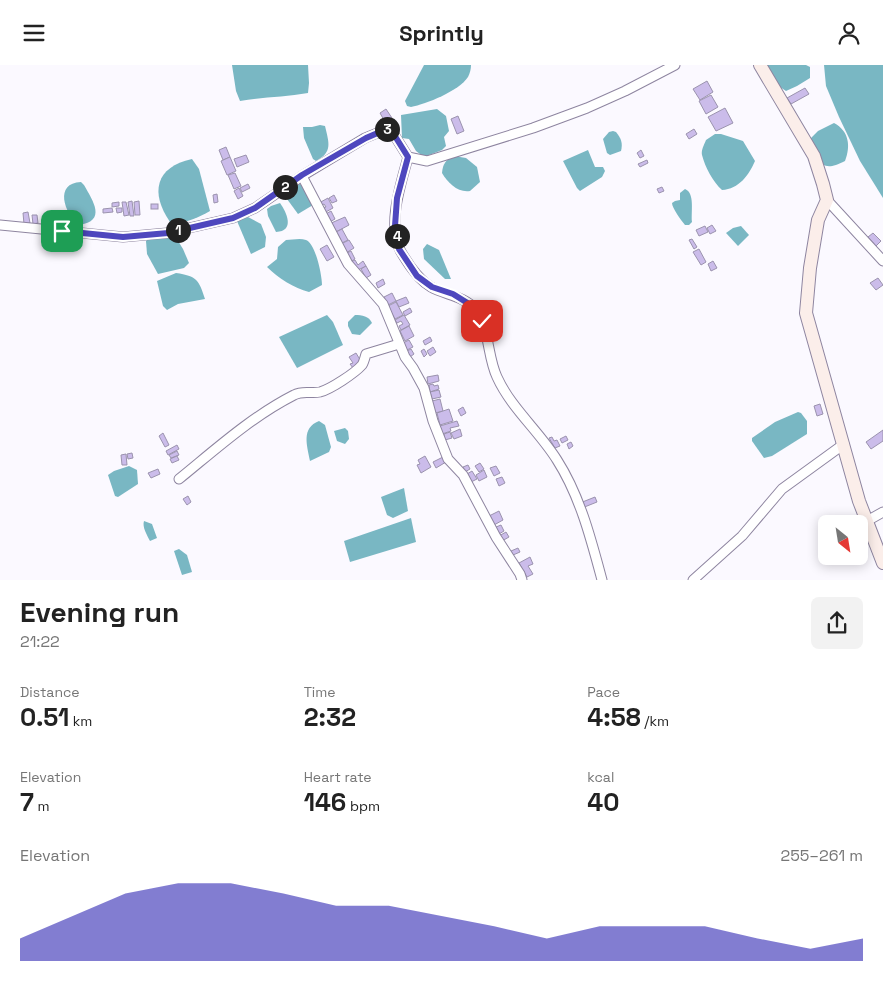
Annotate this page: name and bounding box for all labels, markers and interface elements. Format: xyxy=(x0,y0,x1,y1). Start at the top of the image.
icon: menu xyxy=(20,19,48,47)
text: Sprintly xyxy=(399,19,484,47)
icon: person xyxy=(835,19,863,47)
pin: 3 xyxy=(374,117,400,141)
text: 3 xyxy=(383,120,392,138)
pin: 2 xyxy=(272,175,298,199)
text: 2 xyxy=(281,178,290,196)
pin xyxy=(41,210,83,252)
icon: arrive xyxy=(48,217,76,245)
pin: 1 xyxy=(166,217,190,243)
text: 1 xyxy=(175,221,182,239)
pin: 4 xyxy=(384,223,410,249)
text: 4 xyxy=(393,227,402,245)
pin xyxy=(461,300,503,342)
icon: check xyxy=(468,307,496,335)
north arrow xyxy=(818,515,868,565)
map controls xyxy=(818,515,868,565)
text: Evening run xyxy=(20,594,179,630)
button: share xyxy=(811,597,863,649)
text: 21:22 xyxy=(20,631,60,652)
text: Distance xyxy=(20,683,80,701)
text: Time xyxy=(304,683,336,701)
text: Pace xyxy=(587,683,620,701)
text: 0.51 xyxy=(20,701,69,733)
text: 2:32 xyxy=(304,701,356,733)
text: 4:58 xyxy=(587,701,641,733)
text: km xyxy=(69,712,92,730)
text: /km xyxy=(641,712,669,730)
text: Elevation xyxy=(20,768,81,786)
text: Heart rate xyxy=(304,768,372,786)
text: kcal xyxy=(587,768,614,786)
text: 7 xyxy=(20,786,34,818)
text: 146 xyxy=(304,786,346,818)
text: 40 xyxy=(587,786,619,818)
text: m xyxy=(34,797,50,815)
text: bpm xyxy=(346,797,380,815)
text: Elevation xyxy=(20,845,90,866)
text: 255–261 m xyxy=(781,845,863,866)

